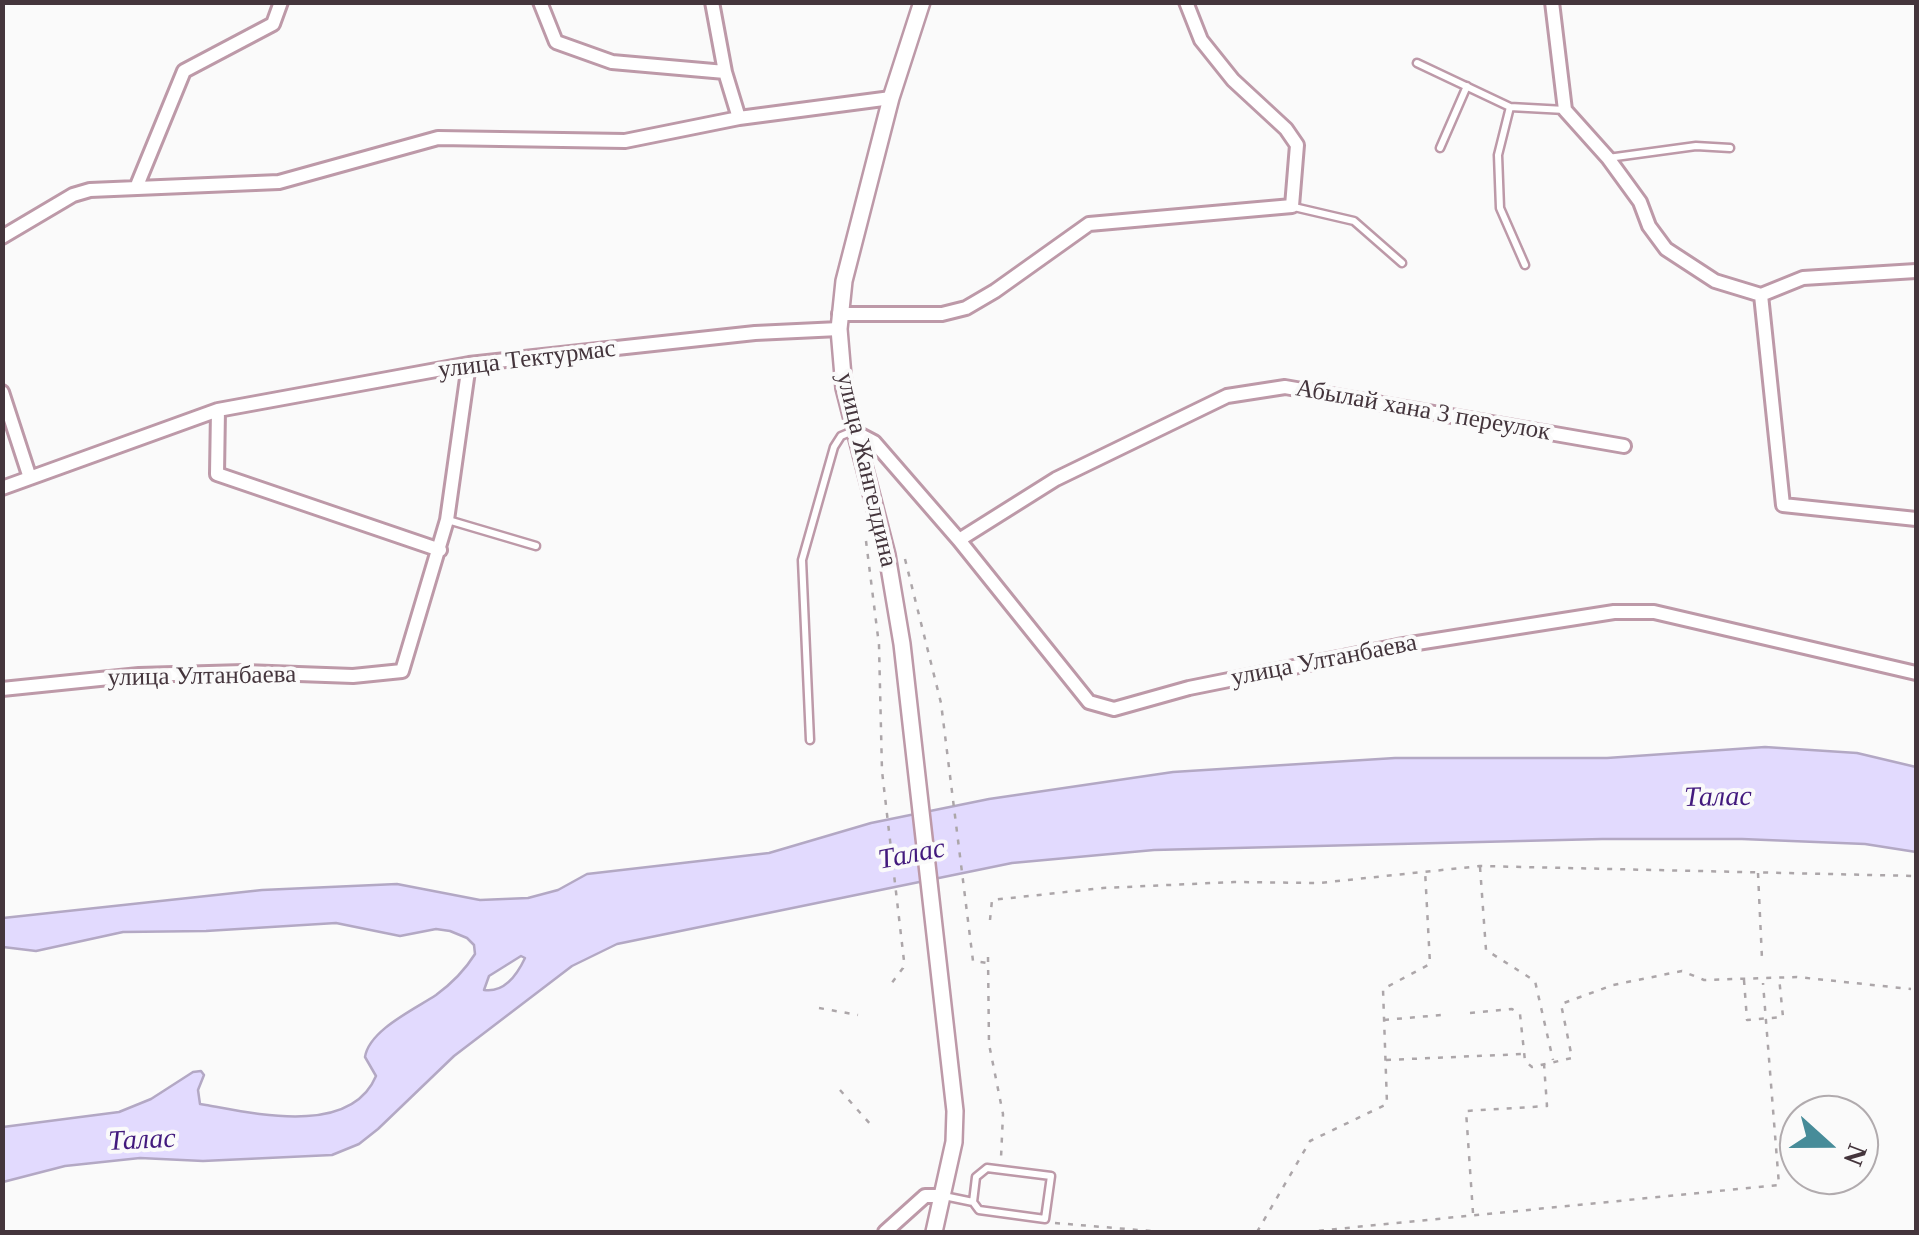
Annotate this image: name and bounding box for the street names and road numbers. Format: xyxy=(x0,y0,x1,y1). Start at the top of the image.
street label: улица Тектурмас xyxy=(437,334,617,386)
street label: улица Жангелдина xyxy=(829,370,903,570)
street label: Абылай хана 3 переулок xyxy=(1293,374,1553,448)
street label: улица Ултанбаева xyxy=(1229,628,1419,694)
street label: улица Ултанбаева xyxy=(107,660,297,694)

